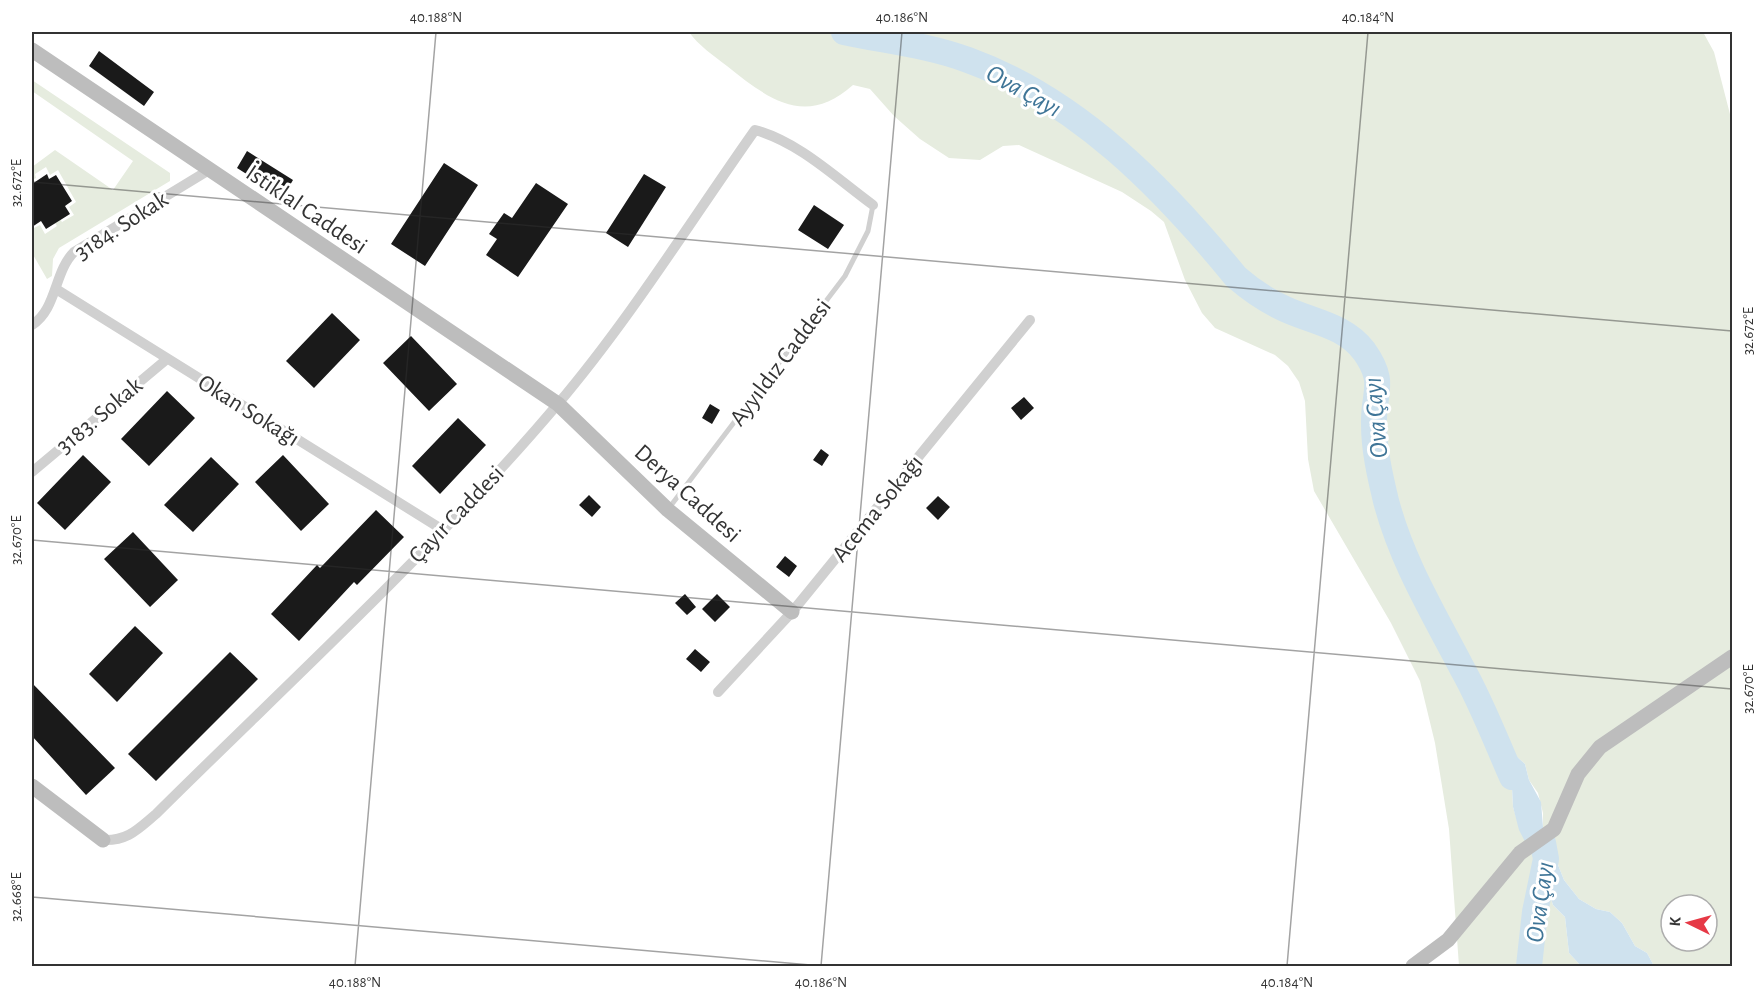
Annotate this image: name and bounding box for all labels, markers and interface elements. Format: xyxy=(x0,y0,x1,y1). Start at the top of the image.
text: 40.188°N xyxy=(410,10,462,25)
text: 40.186°N xyxy=(876,10,928,25)
text: 40.184°N xyxy=(1342,10,1394,25)
water label: Ova Çayı xyxy=(982,60,1065,122)
text: 32.672°E xyxy=(9,159,24,207)
street label: İstiklal Caddesi xyxy=(242,160,372,259)
street label: 3184. Sokak xyxy=(71,187,172,265)
street label: Ayyıldız Caddesi xyxy=(726,295,836,430)
text: 32.672°E xyxy=(1741,307,1756,355)
street label: Okan Sokağı xyxy=(194,370,303,451)
street label: 3183. Sokak xyxy=(52,373,147,458)
water label: Ova Çayı xyxy=(1360,376,1392,459)
street label: Derya Caddesi xyxy=(630,440,745,547)
street label: Acema Sokağı xyxy=(828,451,928,567)
street label: Çayır Caddesi xyxy=(405,461,509,568)
text: 32.670°E xyxy=(9,515,24,565)
text: 32.670°E xyxy=(1741,664,1756,714)
water label: Ova Çayı xyxy=(1521,860,1559,944)
text: 32.668°E xyxy=(9,872,24,922)
north arrow xyxy=(1659,893,1719,953)
text: K xyxy=(1667,916,1683,927)
text: 40.188°N xyxy=(329,975,381,990)
text: 40.186°N xyxy=(795,975,847,990)
text: 40.184°N xyxy=(1261,975,1313,990)

